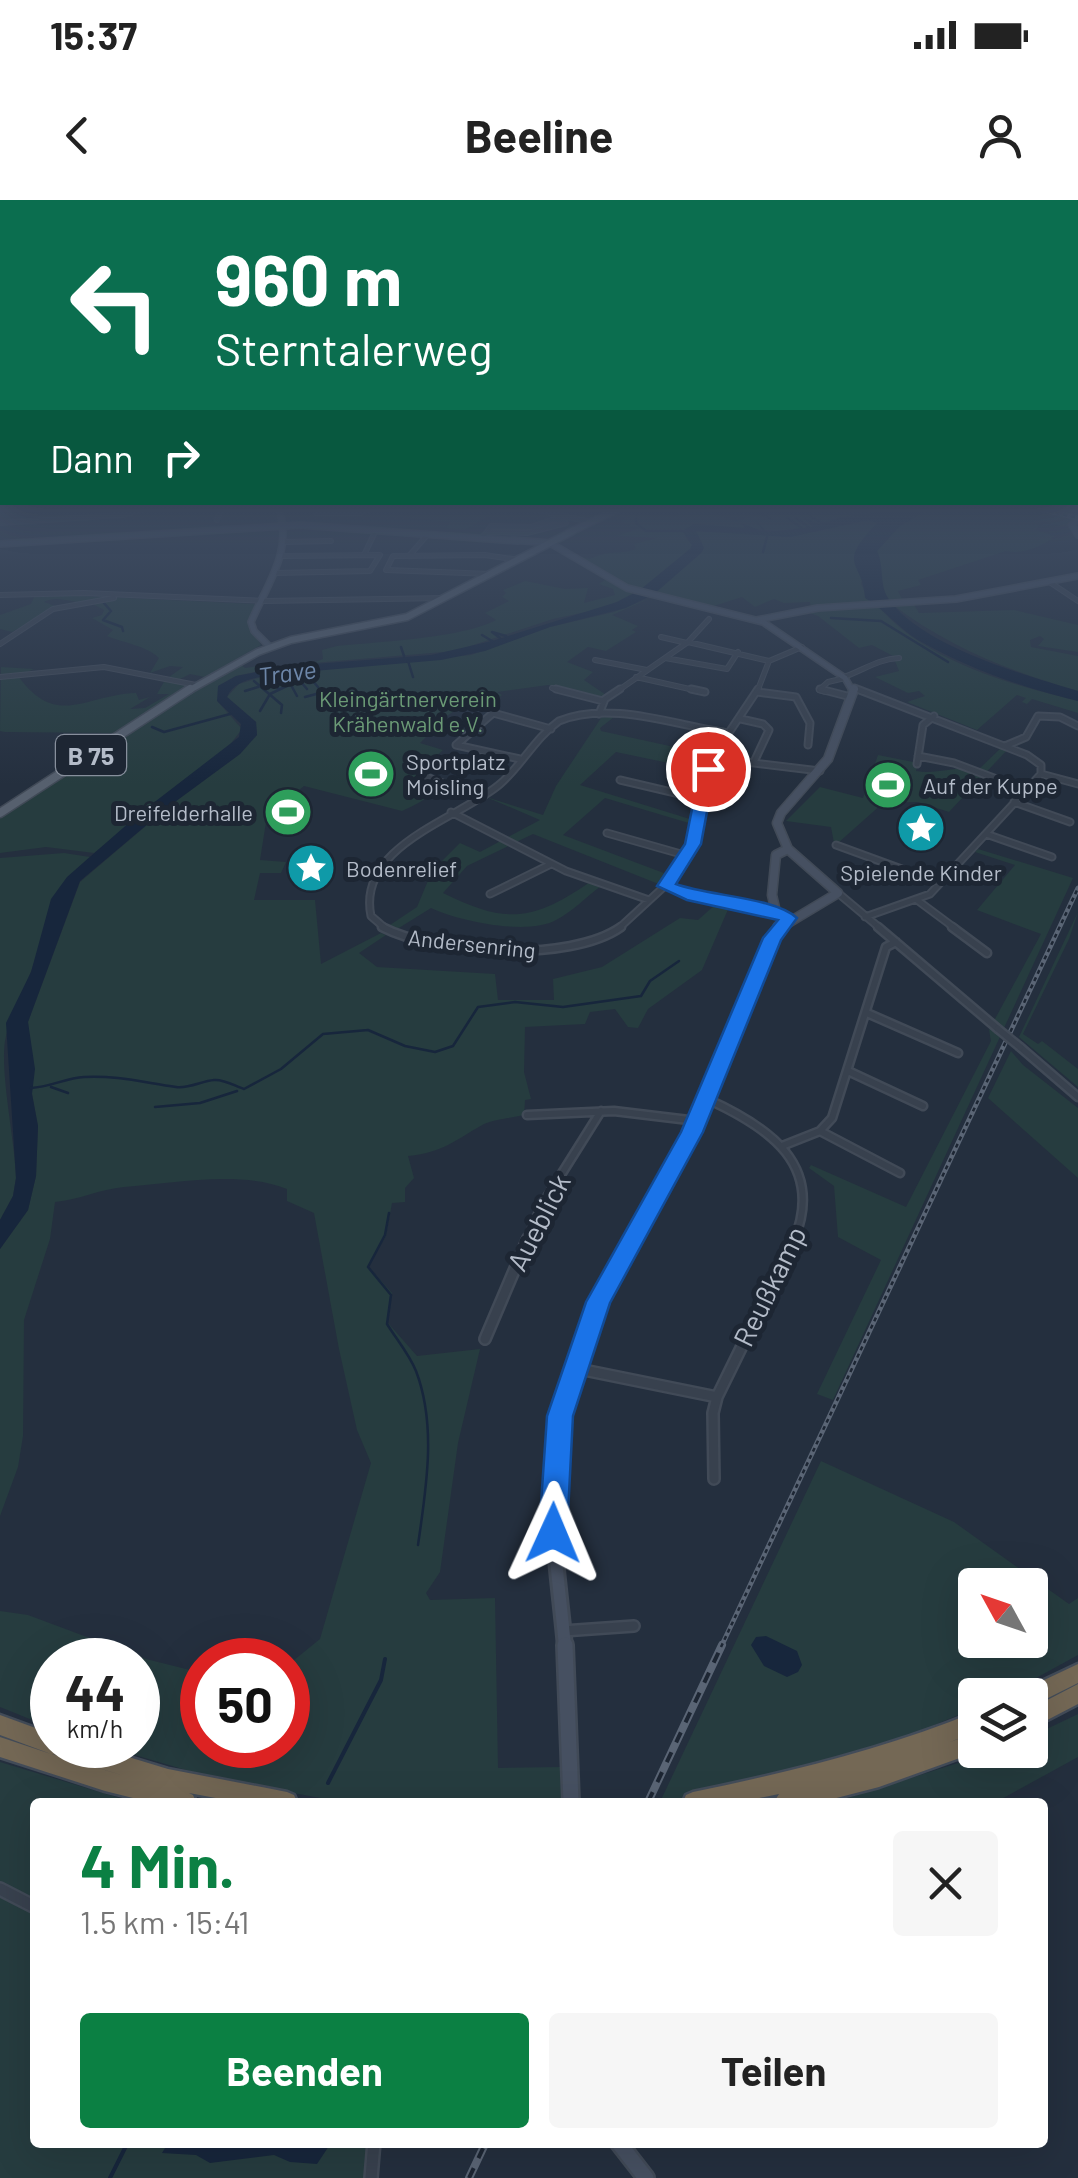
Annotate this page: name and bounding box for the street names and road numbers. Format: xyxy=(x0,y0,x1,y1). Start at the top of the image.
road number: B 75 xyxy=(56,735,126,775)
street label: Andersenring xyxy=(407,923,537,963)
street label: Aueblick xyxy=(499,1168,577,1276)
street label: Reußkamp xyxy=(725,1220,813,1352)

